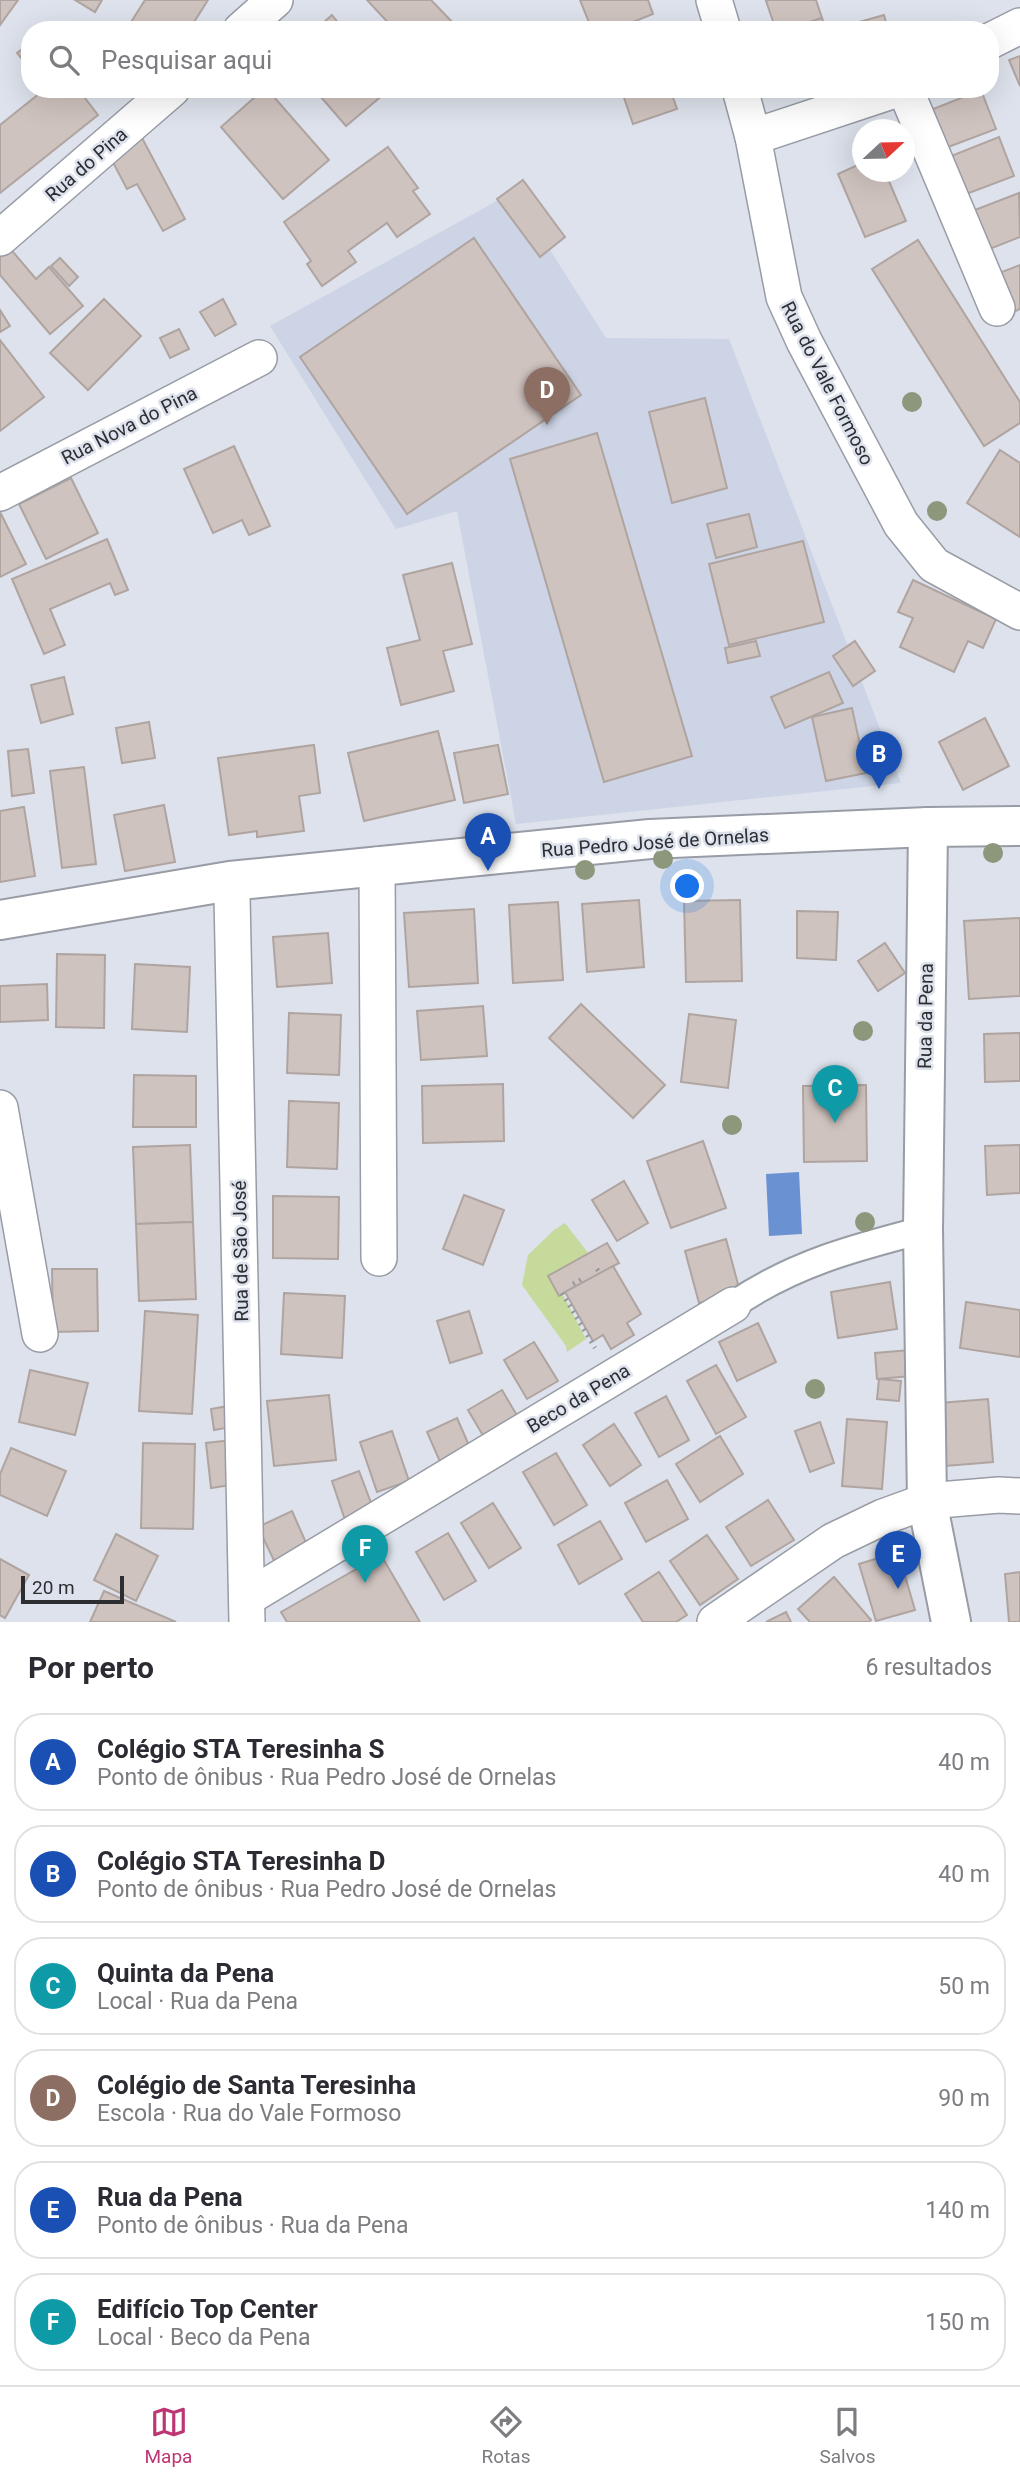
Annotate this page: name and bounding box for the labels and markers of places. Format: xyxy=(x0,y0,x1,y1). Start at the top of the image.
pin: D xyxy=(524,367,570,425)
pin: B xyxy=(856,731,902,789)
pin: A xyxy=(465,813,511,871)
pin: C xyxy=(812,1065,858,1123)
pin: F xyxy=(342,1525,388,1583)
pin: E xyxy=(875,1531,921,1589)

